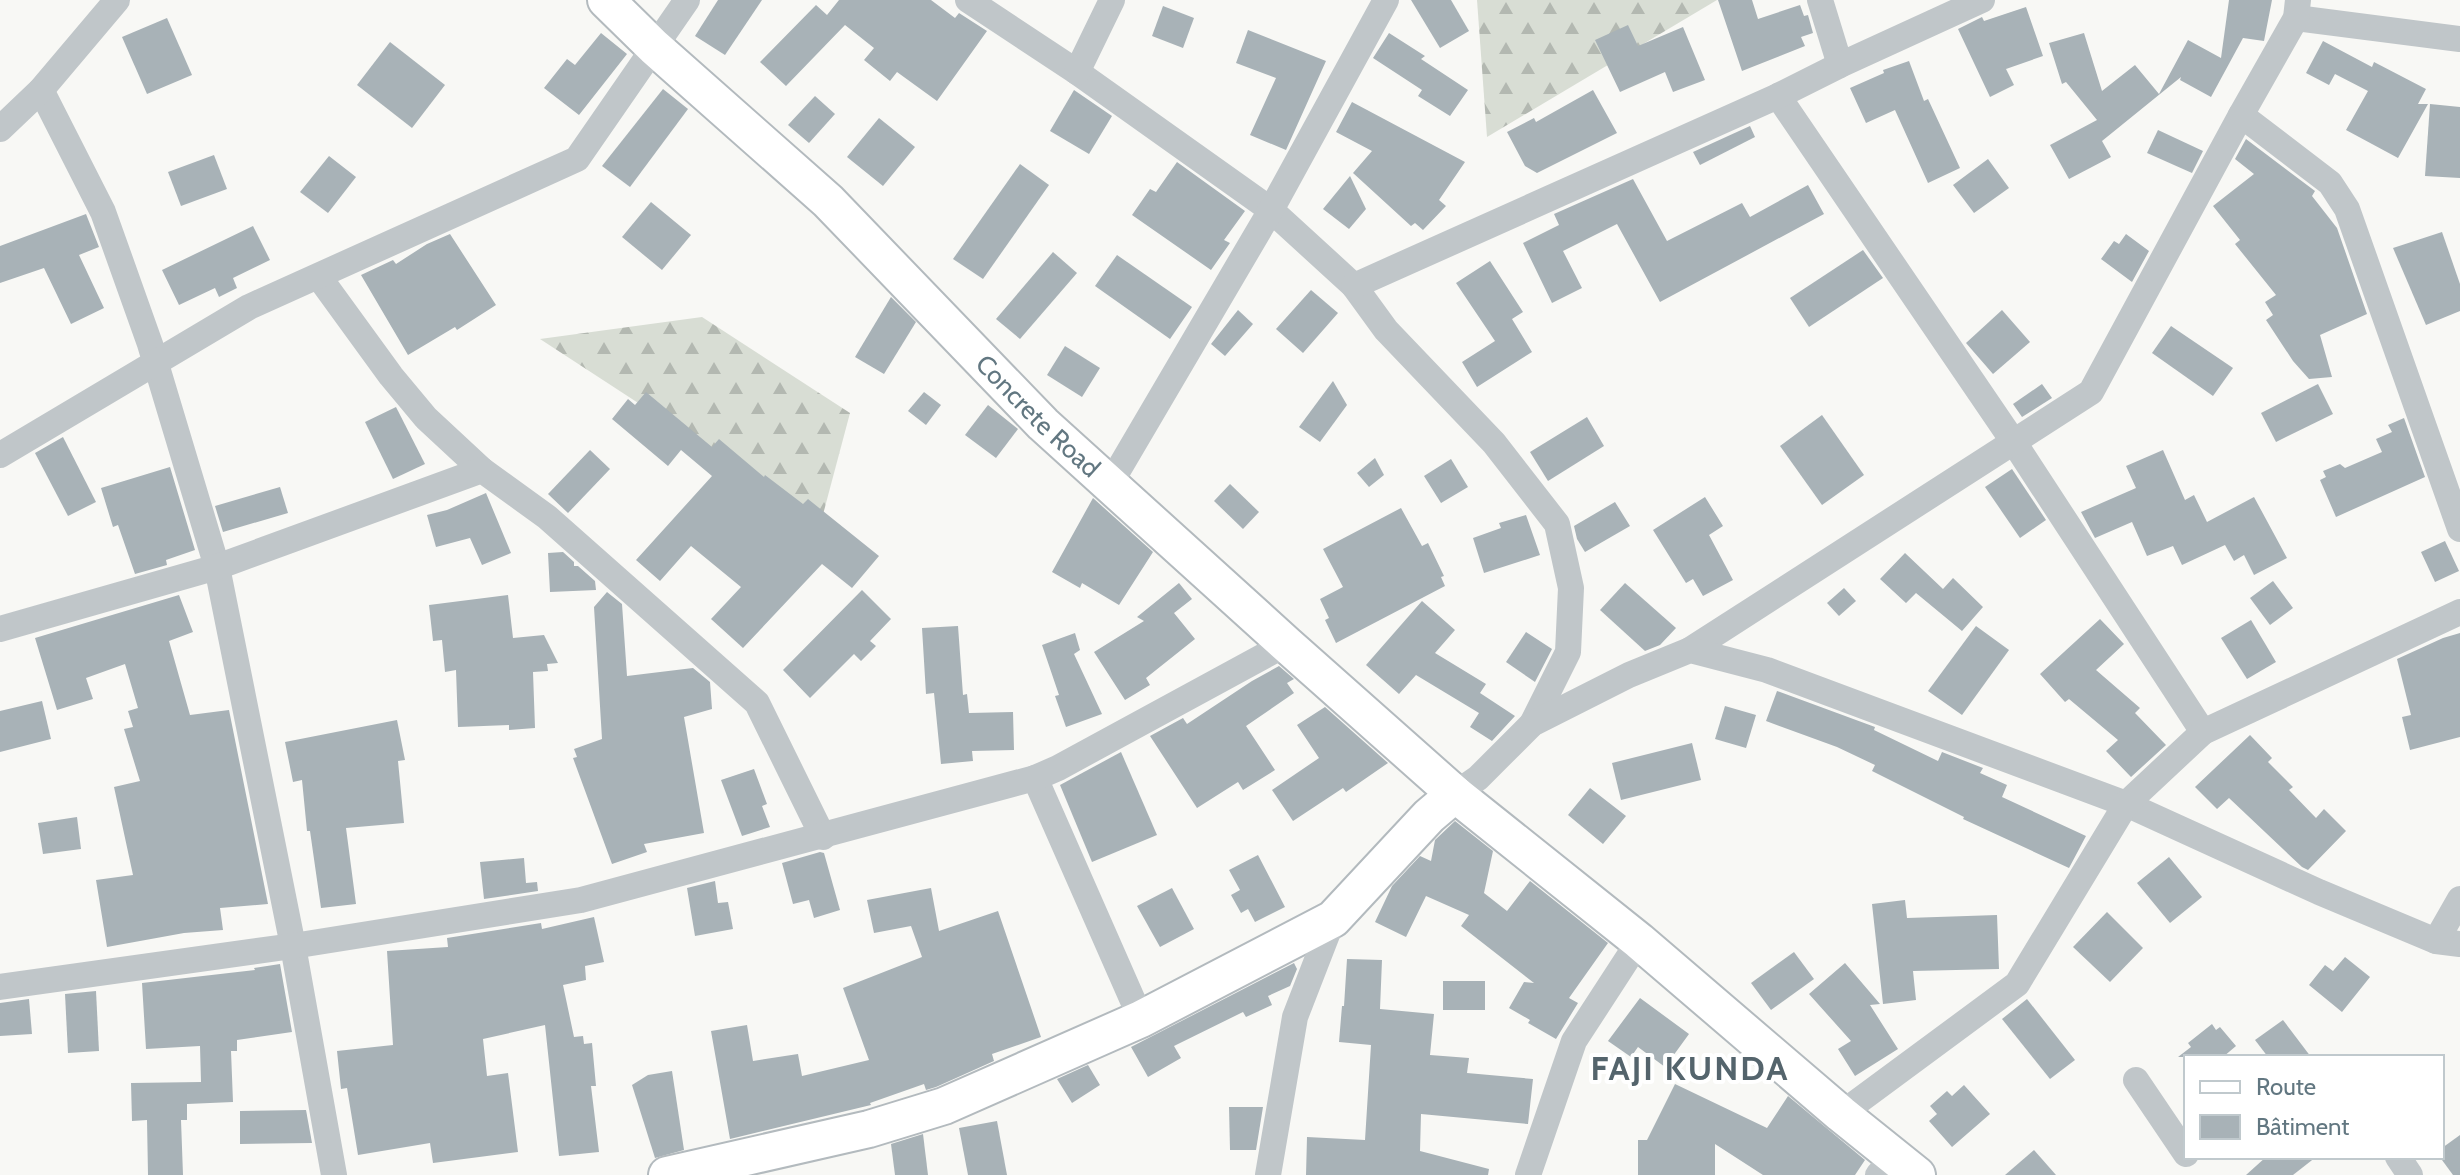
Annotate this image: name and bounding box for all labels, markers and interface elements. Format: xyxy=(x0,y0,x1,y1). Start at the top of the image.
street label: Concrete Road xyxy=(969,348,1107,484)
district label: FAJI KUNDA xyxy=(1590,1047,1790,1089)
legend xyxy=(2184,1055,2444,1159)
text: Route xyxy=(2256,1072,2316,1101)
text: Bâtiment xyxy=(2256,1112,2349,1141)

